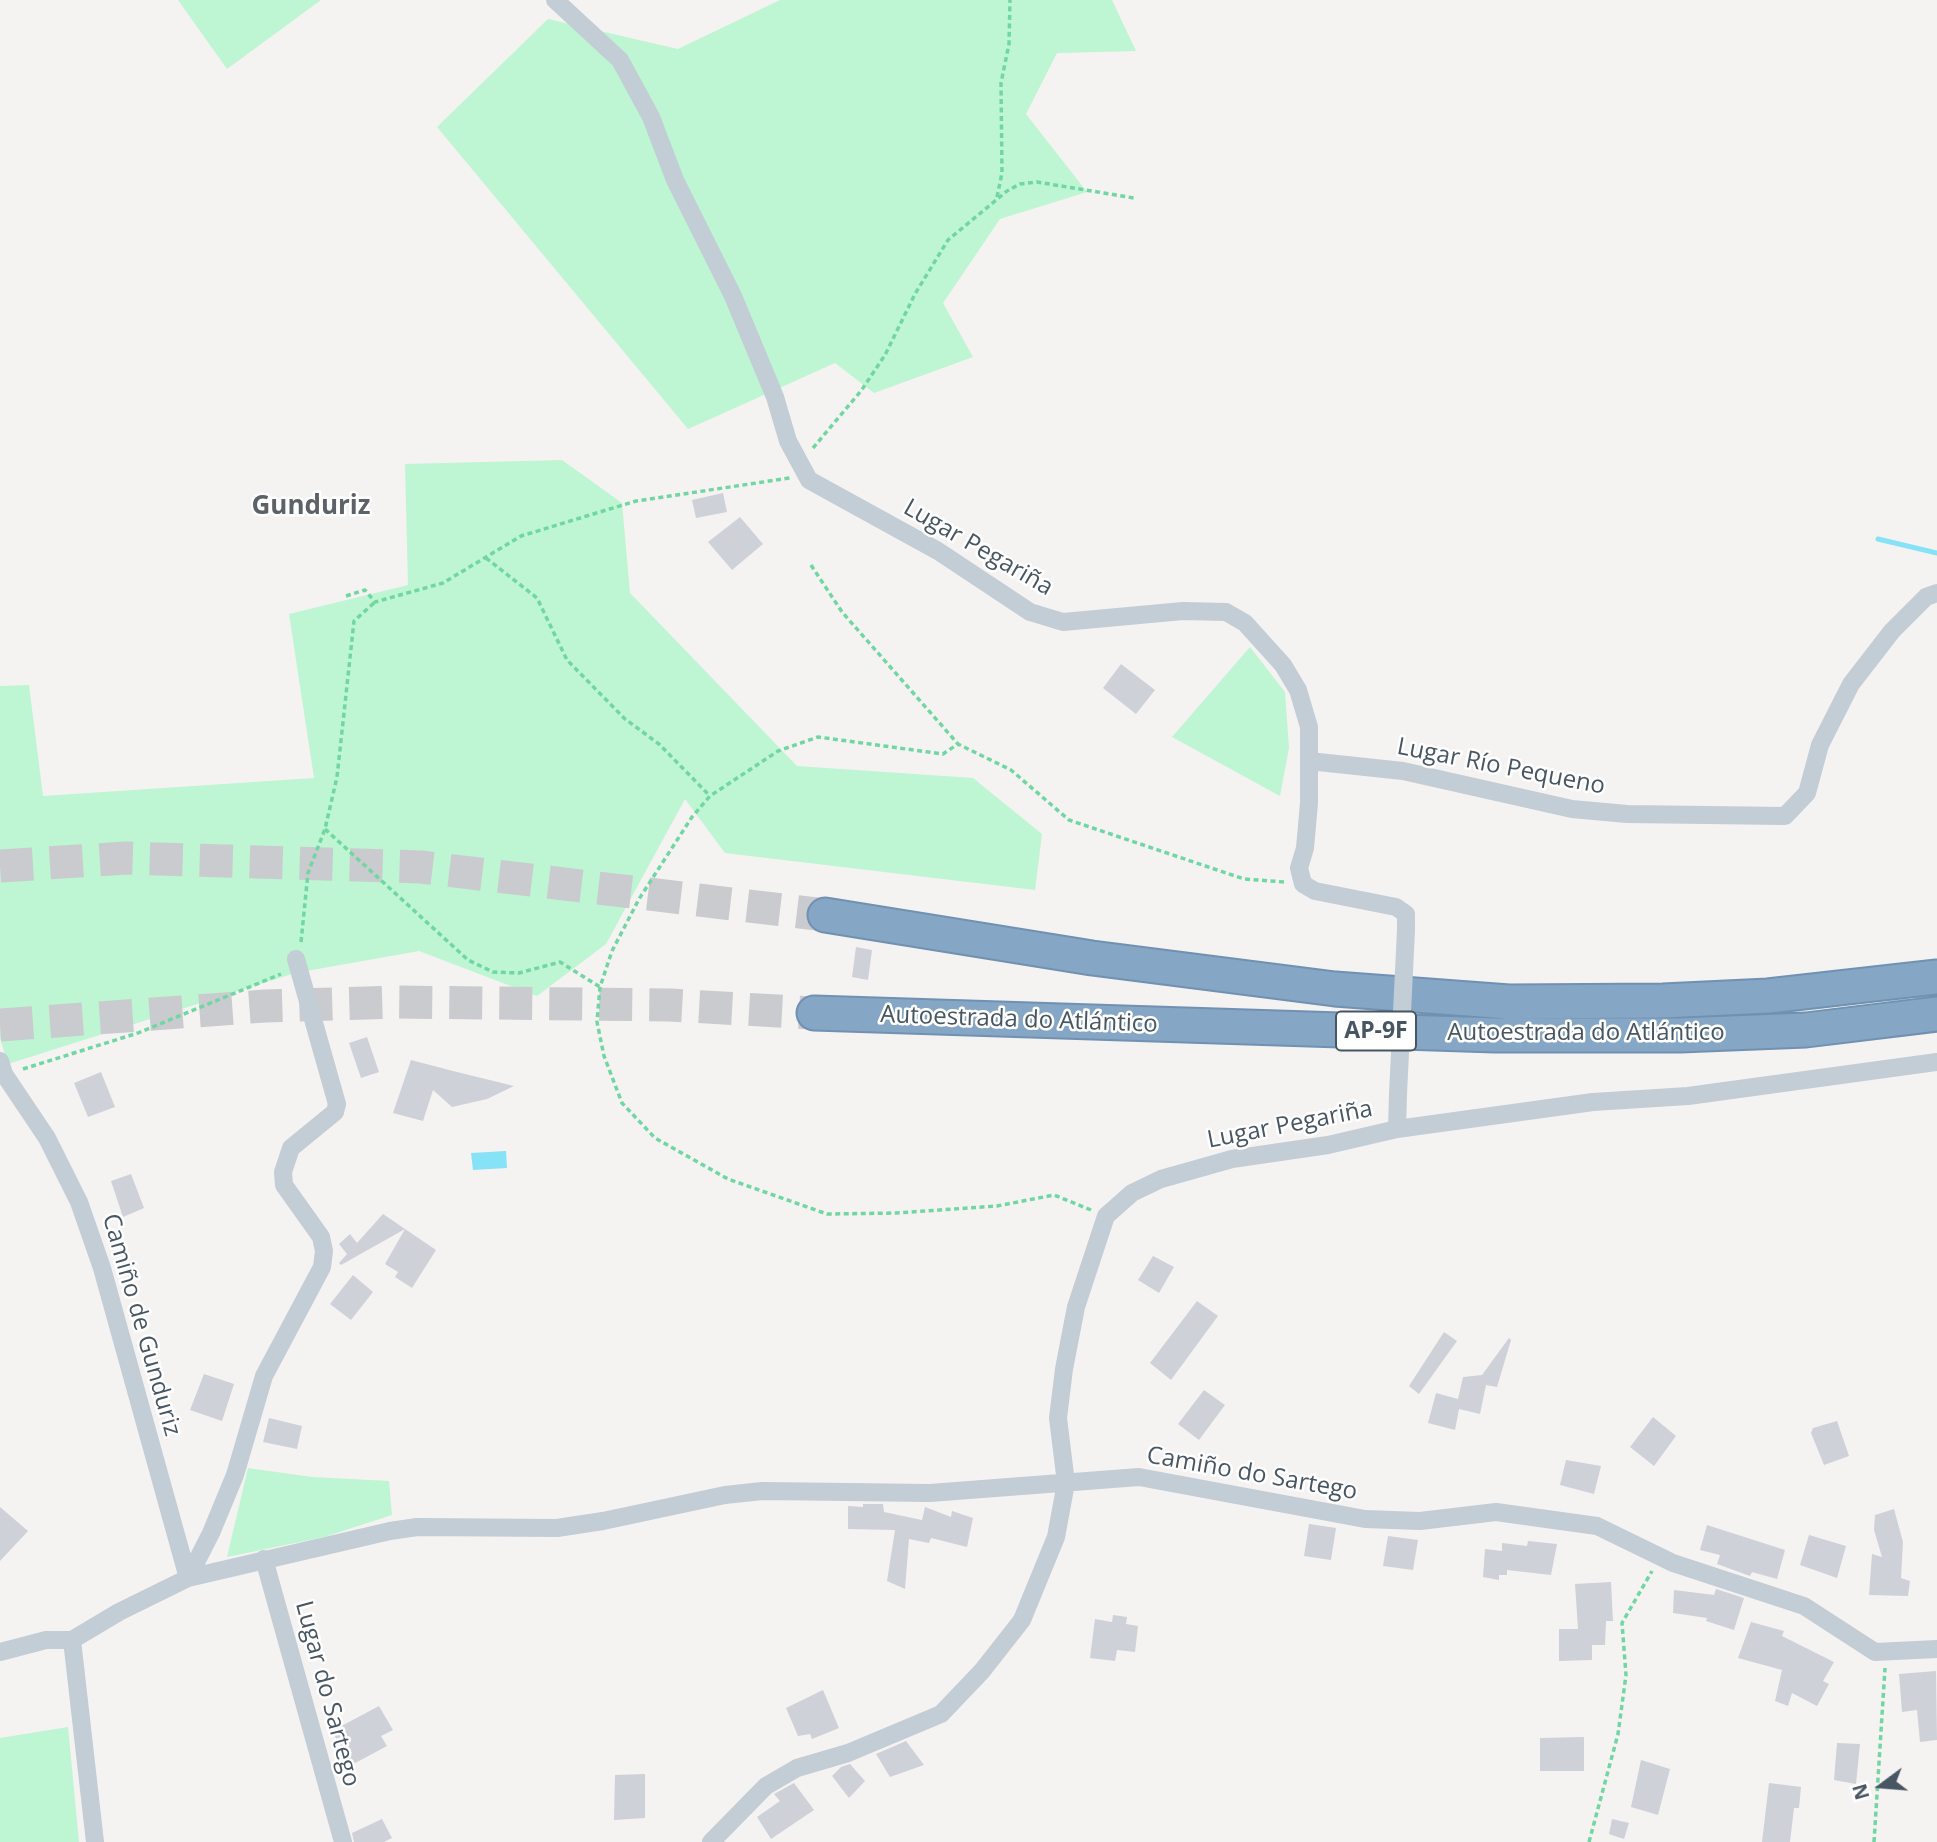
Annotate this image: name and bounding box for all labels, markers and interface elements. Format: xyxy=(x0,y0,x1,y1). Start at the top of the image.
district label: Gunduriz xyxy=(252,491,370,523)
street label: Lugar Pegariña xyxy=(898,494,1058,602)
street label: Lugar Río Pequeno xyxy=(1395,733,1607,801)
street label: Autoestrada do Atlántico xyxy=(880,1001,1158,1039)
road number: AP-9F xyxy=(1336,1012,1416,1050)
street label: Autoestrada do Atlántico xyxy=(1447,1019,1725,1047)
street label: Lugar Pegariña xyxy=(1205,1095,1375,1155)
street label: Camiño de Gunduriz xyxy=(95,1211,187,1439)
street label: Camiño do Sartego xyxy=(1144,1441,1360,1507)
street label: Lugar do Sartego xyxy=(288,1598,366,1790)
north arrow xyxy=(1846,1751,1916,1821)
text: N xyxy=(1846,1781,1875,1803)

